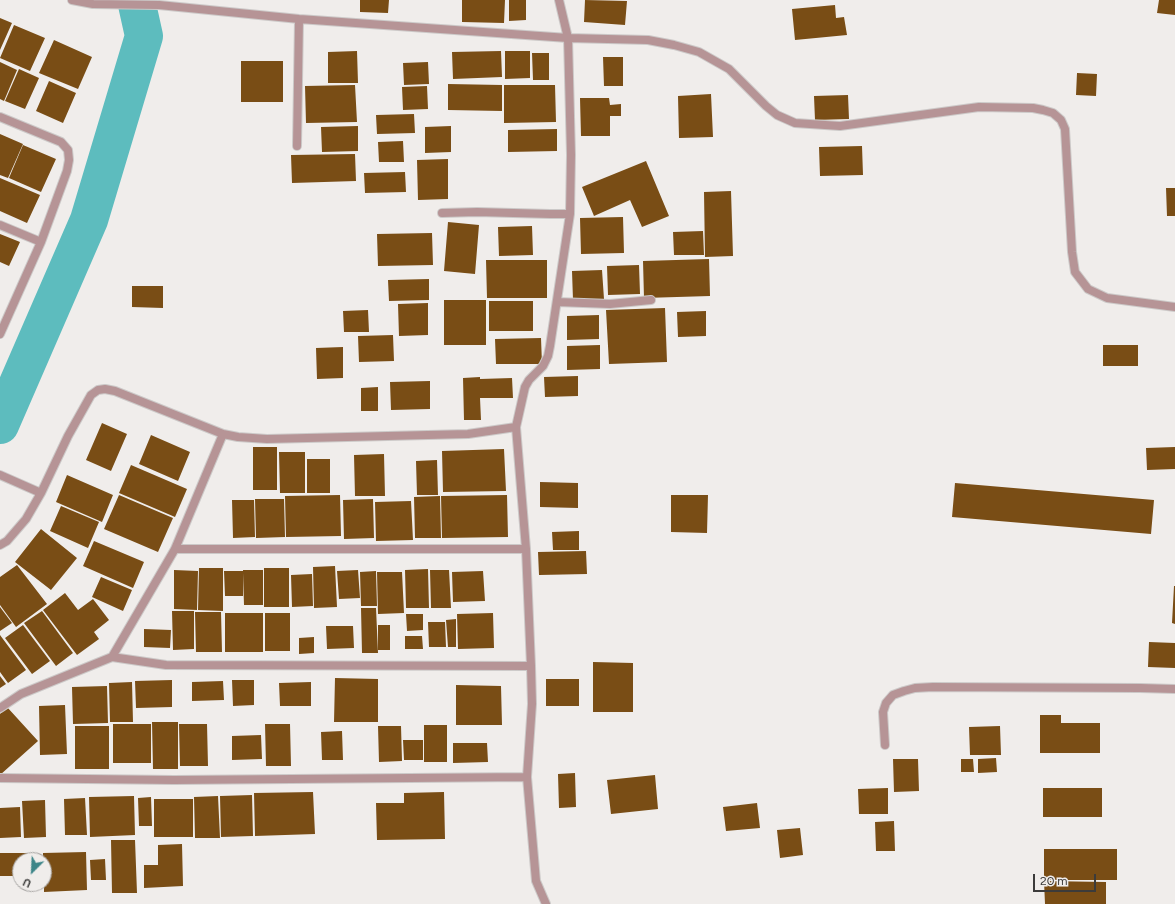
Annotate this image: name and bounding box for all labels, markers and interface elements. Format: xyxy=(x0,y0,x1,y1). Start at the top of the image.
north arrow xyxy=(12,852,52,892)
scale bar xyxy=(1035,866,1098,892)
text: 20 m xyxy=(1040,874,1068,888)
text: U xyxy=(21,875,34,890)

